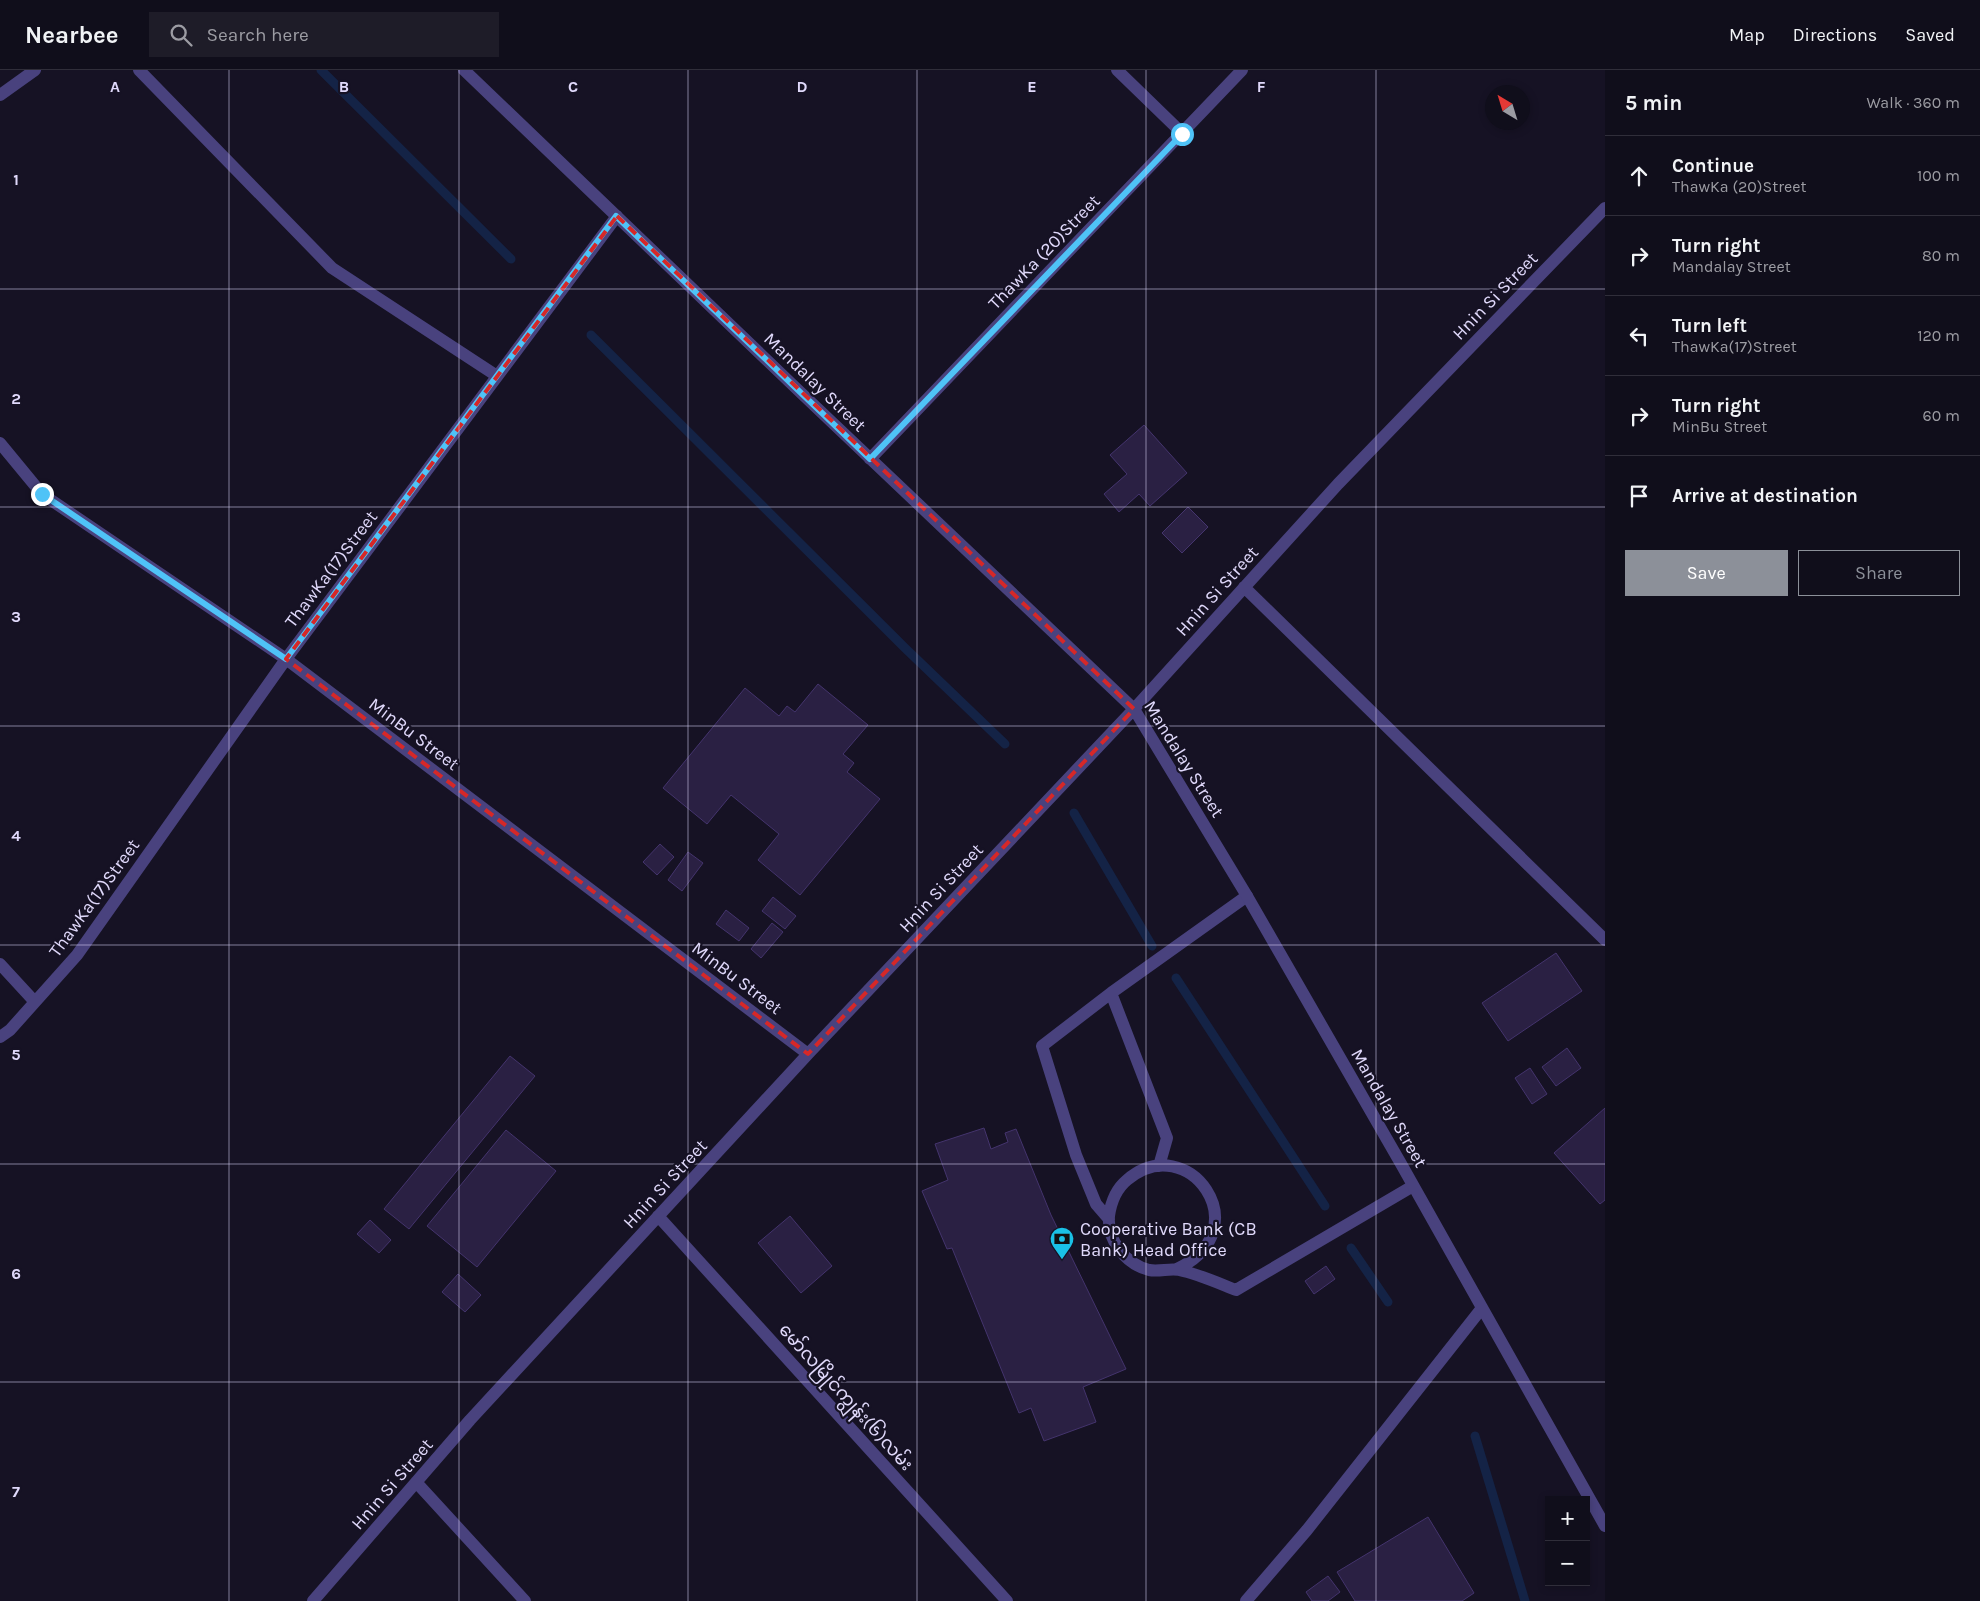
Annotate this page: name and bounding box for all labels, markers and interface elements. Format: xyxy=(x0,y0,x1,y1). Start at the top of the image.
search box xyxy=(149,12,499,57)
text: Nearbee xyxy=(25,21,119,49)
icon: search xyxy=(167,21,195,49)
text: Search here xyxy=(207,24,309,46)
text: Map xyxy=(1729,24,1765,46)
text: Directions xyxy=(1793,24,1877,46)
text: Saved xyxy=(1905,24,1955,46)
text: A xyxy=(110,77,120,96)
text: B xyxy=(339,77,349,96)
text: C xyxy=(568,77,578,96)
text: D xyxy=(797,77,808,96)
text: E xyxy=(1027,77,1037,96)
text: F xyxy=(1257,77,1266,96)
north arrow xyxy=(1485,85,1530,130)
text: 5 min xyxy=(1625,91,1682,115)
text: Walk · 360 m xyxy=(1867,93,1960,112)
route start xyxy=(1171,123,1194,146)
text: Continue xyxy=(1672,155,1754,177)
icon: ahead xyxy=(1625,162,1653,190)
text: 100 m xyxy=(1917,166,1960,185)
text: 1 xyxy=(13,170,19,189)
text: ThawKa (20)Street xyxy=(1672,177,1806,196)
street label: ThawKa (20)Street xyxy=(984,190,1105,314)
text: Turn right xyxy=(1672,235,1761,257)
icon: right xyxy=(1625,242,1653,270)
text: 80 m xyxy=(1922,246,1960,265)
street label: Hnin Si Street xyxy=(1448,247,1542,344)
text: Mandalay Street xyxy=(1672,257,1791,276)
text: Turn left xyxy=(1672,315,1747,337)
icon: left xyxy=(1625,322,1653,350)
text: 120 m xyxy=(1917,326,1960,345)
street label: Mandalay Street xyxy=(759,328,871,436)
text: ThawKa(17)Street xyxy=(1672,337,1797,356)
text: 2 xyxy=(11,389,21,408)
text: Turn right xyxy=(1672,395,1761,417)
icon: right xyxy=(1625,402,1653,430)
text: 60 m xyxy=(1923,406,1960,425)
text: MinBu Street xyxy=(1672,417,1767,436)
icon: arrive xyxy=(1625,482,1653,510)
route end xyxy=(31,483,54,506)
text: Arrive at destination xyxy=(1672,485,1858,507)
street label: ThawKa(17)Street xyxy=(280,506,382,632)
street label: Hnin Si Street xyxy=(1171,541,1263,640)
button: Save xyxy=(1625,550,1788,596)
button: Share xyxy=(1798,550,1960,596)
text: 3 xyxy=(11,607,21,626)
street label: MinBu Street xyxy=(365,693,464,775)
street label: Mandalay Street xyxy=(1139,697,1229,822)
text: 4 xyxy=(11,826,21,845)
street label: ThawKa(17)Street xyxy=(44,835,144,961)
street label: Hnin Si Street xyxy=(894,839,988,937)
street label: MinBu Street xyxy=(688,937,787,1019)
text: 5 xyxy=(11,1045,21,1064)
street label: Mandalay Street xyxy=(1346,1045,1432,1172)
street label: Hnin Si Street xyxy=(618,1135,712,1233)
place label: Cooperative Bank (CB Bank) Head Office xyxy=(1080,1218,1257,1261)
bank icon: Cooperative Bank (CB Bank) Head Office xyxy=(1049,1226,1075,1260)
text: 6 xyxy=(11,1264,21,1283)
street label: မော်လမြိုင်ကျွန်း(၆)လမ်း xyxy=(770,1317,920,1479)
street label: Hnin Si Street xyxy=(347,1434,438,1534)
text: 7 xyxy=(12,1482,20,1501)
map controls xyxy=(1545,1496,1590,1586)
button: + xyxy=(1545,1496,1590,1541)
button: − xyxy=(1545,1541,1590,1586)

